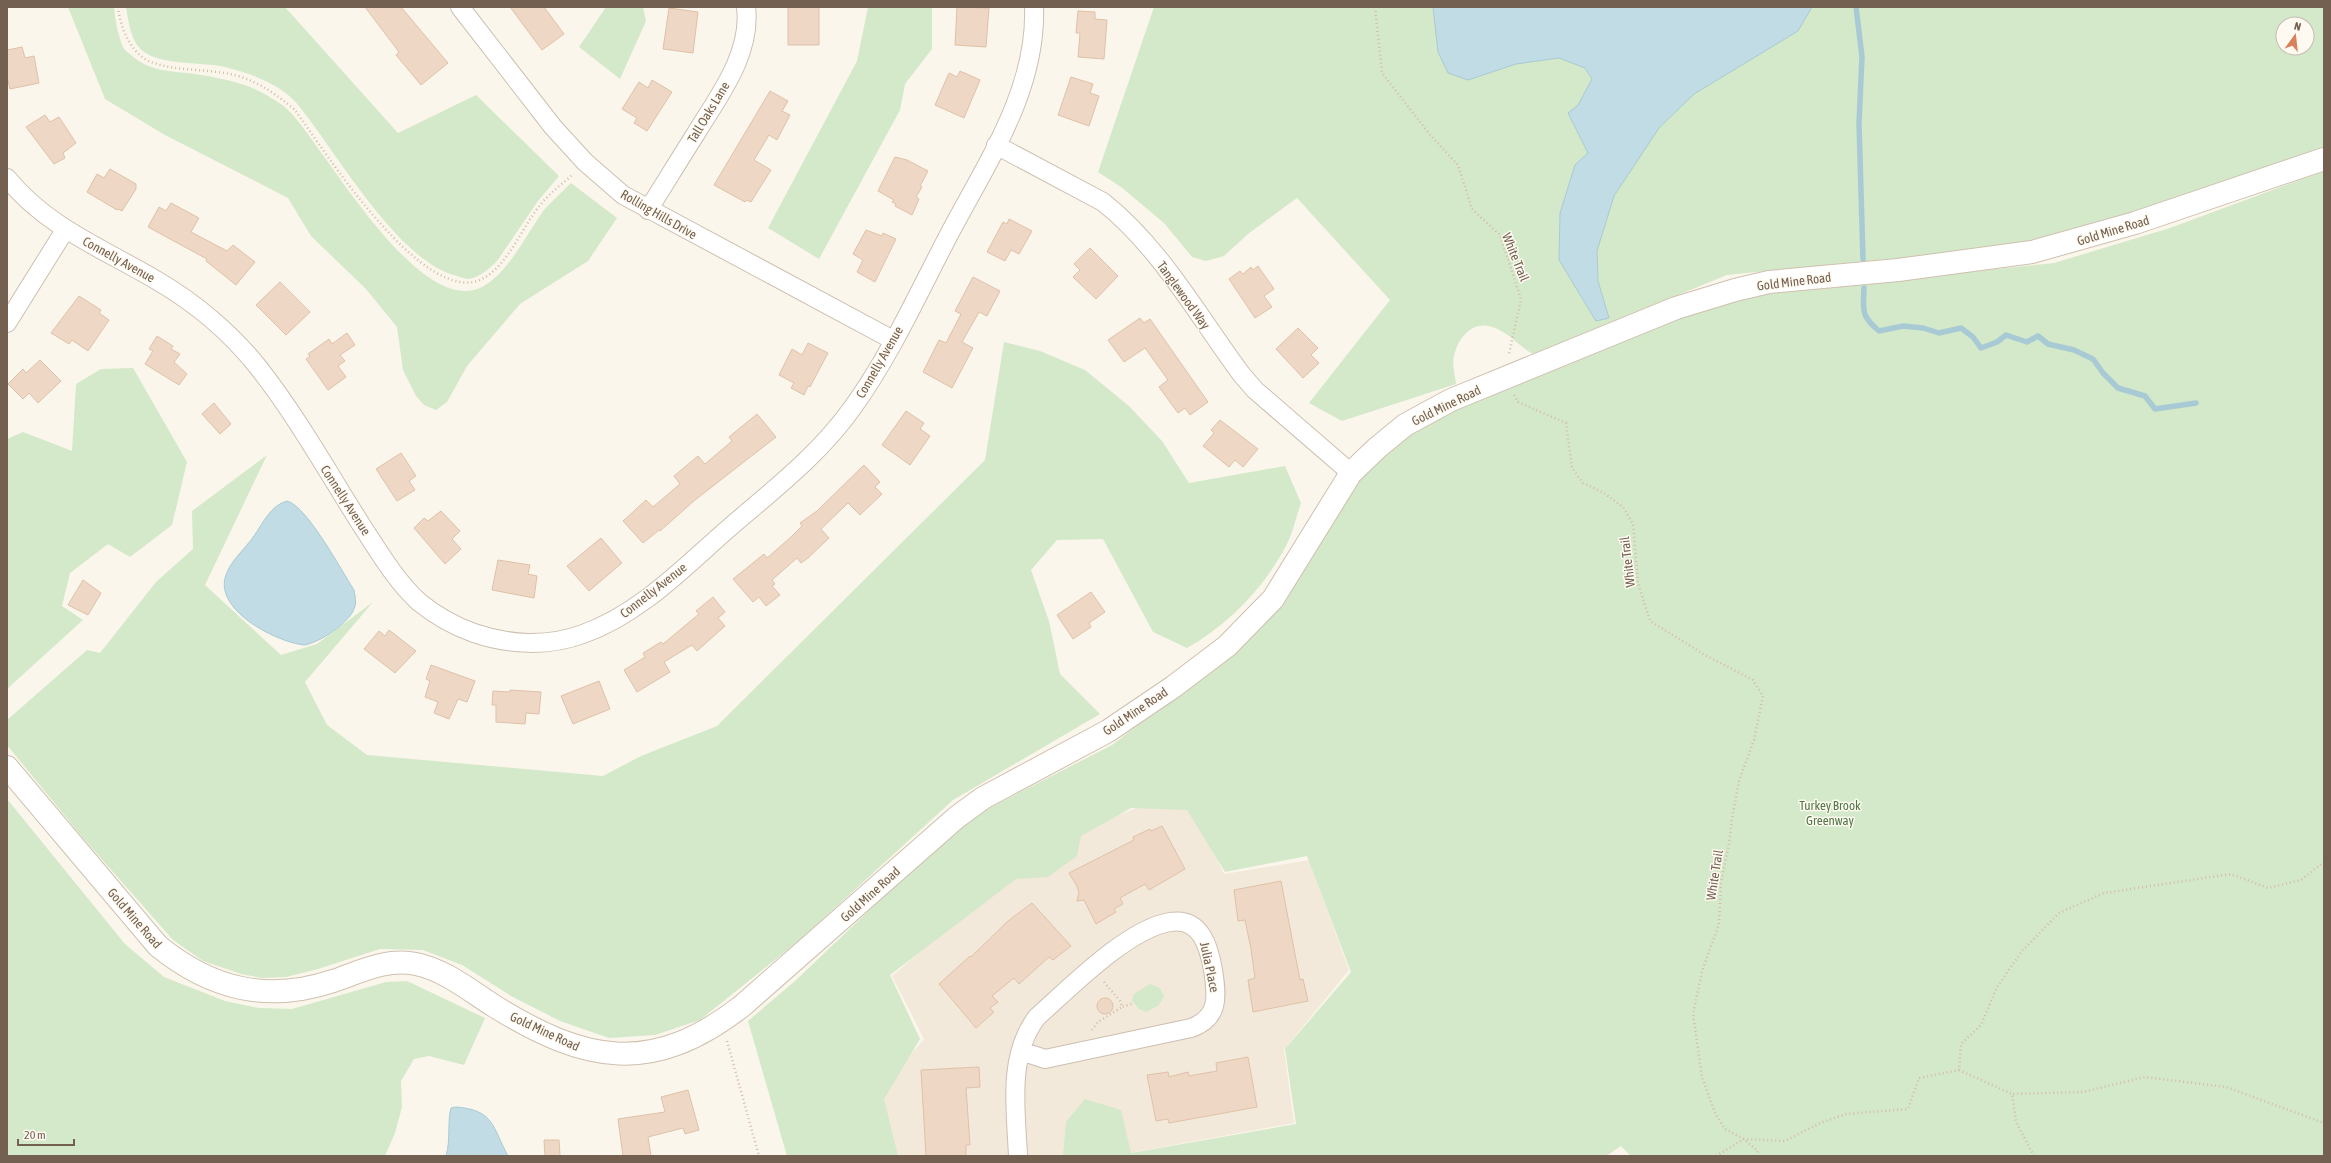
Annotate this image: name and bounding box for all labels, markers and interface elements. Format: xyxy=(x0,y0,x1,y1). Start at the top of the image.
north arrow xyxy=(2275,16,2315,56)
text: N xyxy=(2293,20,2302,33)
street label: Tall Oaks Lane xyxy=(684,79,733,145)
street label: Rolling Hills Drive xyxy=(618,187,699,242)
street label: Gold Mine Road xyxy=(2075,212,2151,249)
street label: White Trail xyxy=(1499,231,1532,284)
street label: Connelly Avenue xyxy=(80,233,158,286)
street label: Tanglewood Way xyxy=(1154,258,1214,333)
street label: Gold Mine Road xyxy=(1756,269,1832,293)
street label: Connelly Avenue xyxy=(853,324,906,401)
street label: Gold Mine Road xyxy=(1409,382,1483,429)
street label: Connelly Avenue xyxy=(317,462,374,538)
street label: White Trail xyxy=(1617,535,1638,588)
street label: Connelly Avenue xyxy=(617,560,690,621)
street label: Gold Mine Road xyxy=(1100,684,1170,739)
park label: Turkey Brook Greenway xyxy=(1799,798,1861,828)
street label: White Trail xyxy=(1703,848,1726,901)
street label: Gold Mine Road xyxy=(838,864,903,925)
street label: Gold Mine Road xyxy=(104,885,165,951)
street label: Julia Place xyxy=(1197,940,1222,994)
street label: Gold Mine Road xyxy=(508,1009,582,1054)
scale bar xyxy=(18,1121,74,1147)
text: 20 m xyxy=(24,1128,46,1142)

